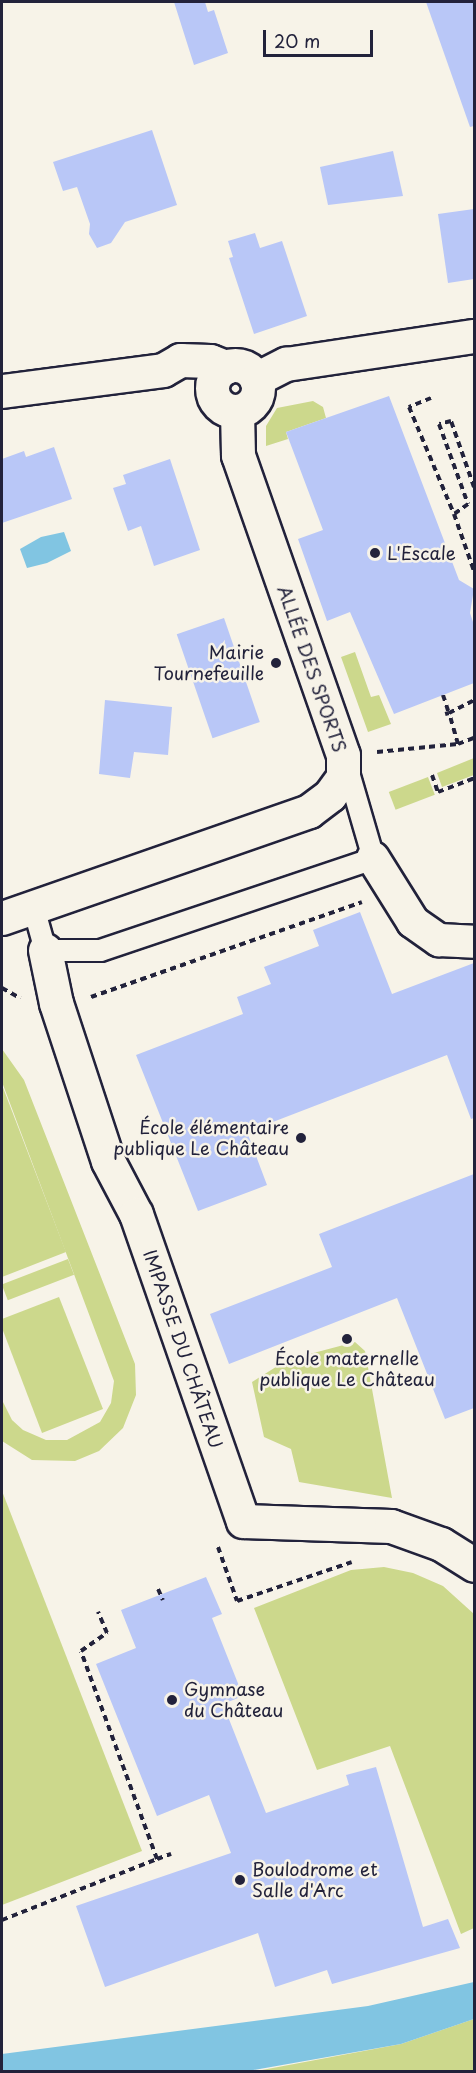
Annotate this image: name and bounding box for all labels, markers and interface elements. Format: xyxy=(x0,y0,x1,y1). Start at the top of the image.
scale bar xyxy=(266,18,376,56)
text: 20 m xyxy=(274,27,320,54)
place label: L'Escale xyxy=(387,542,456,564)
marker: L'Escale xyxy=(368,546,382,560)
street label: ALLÉE DES SPORTS xyxy=(273,581,351,757)
place label: Mairie Tournefeuille xyxy=(154,642,264,684)
marker: Mairie Tournefeuille xyxy=(269,656,283,670)
place label: École élémentaire publique Le Château xyxy=(113,1117,289,1160)
marker: École élémentaire publique Le Château xyxy=(294,1131,308,1145)
street label: IMPASSE DU CHÂTEAU xyxy=(139,1246,227,1452)
marker: École maternelle publique Le Château xyxy=(340,1332,354,1346)
place label: École maternelle publique Le Château xyxy=(259,1348,435,1390)
place label: Gymnase du Château xyxy=(184,1679,284,1722)
marker: Gymnase du Château xyxy=(165,1693,179,1707)
place label: Boulodrome et Salle d'Arc xyxy=(252,1859,376,1902)
marker: Boulodrome et Salle d'Arc xyxy=(233,1873,247,1887)

